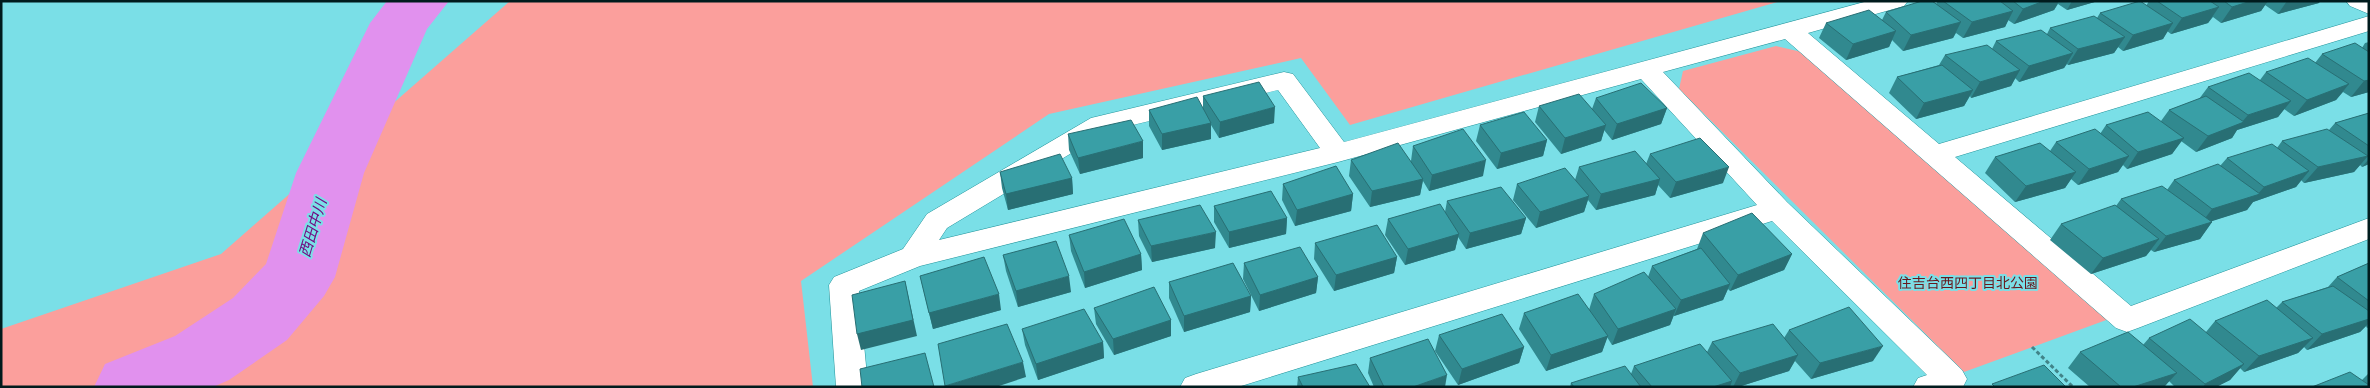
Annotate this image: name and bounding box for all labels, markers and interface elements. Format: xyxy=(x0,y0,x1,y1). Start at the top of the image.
water label: 西田中川 xyxy=(294,194,332,260)
park label: 住吉台西四丁目北公園 xyxy=(1898,273,2038,292)

